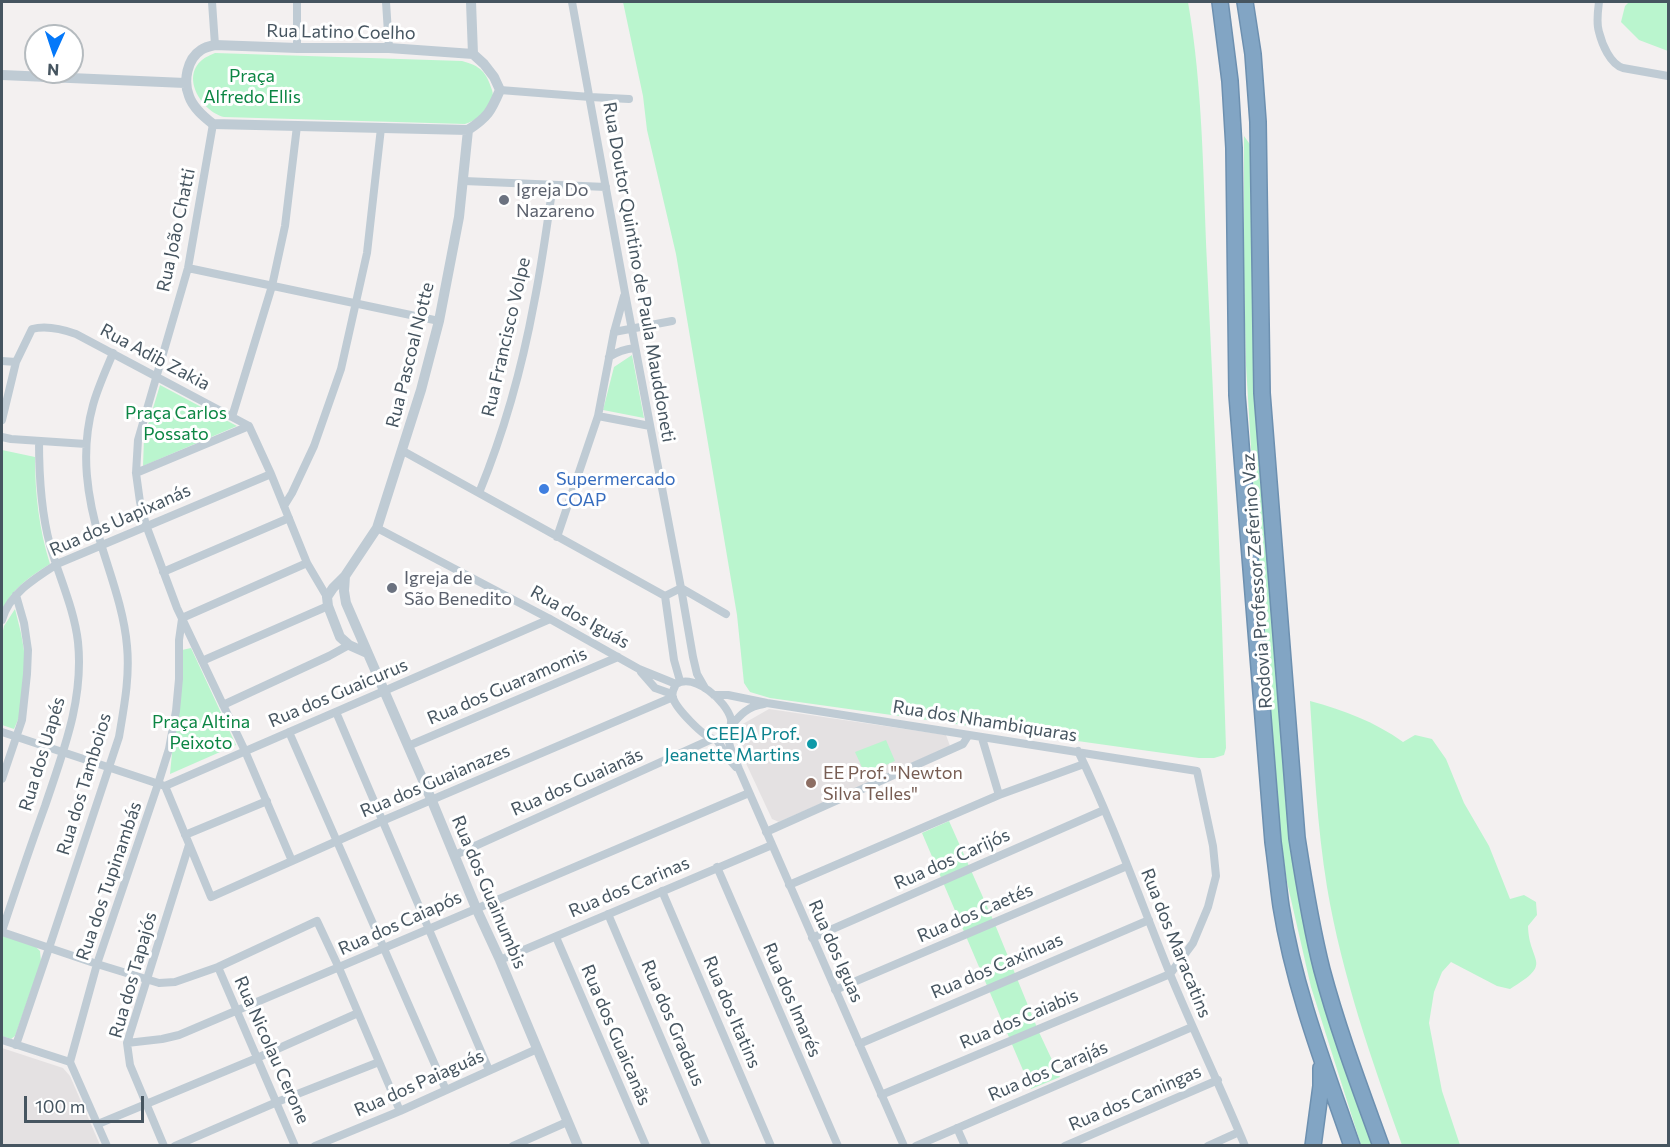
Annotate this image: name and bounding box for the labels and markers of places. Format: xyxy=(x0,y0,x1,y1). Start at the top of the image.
place label: Igreja Do Nazareno xyxy=(516,179,595,222)
marker: Igreja Do Nazareno xyxy=(497,193,511,207)
place label: Supermercado COAP xyxy=(556,468,675,510)
marker: Supermercado COAP xyxy=(537,482,551,496)
place label: Igreja de São Benedito xyxy=(404,567,512,610)
marker: Igreja de São Benedito xyxy=(385,581,399,595)
place label: CEEJA Prof. Jeanette Martins xyxy=(664,723,800,766)
marker: CEEJA Prof. Jeanette Martins xyxy=(805,737,819,751)
place label: EE Prof. "Newton Silva Telles" xyxy=(823,762,963,804)
marker: EE Prof. "Newton Silva Telles" xyxy=(804,776,818,790)

